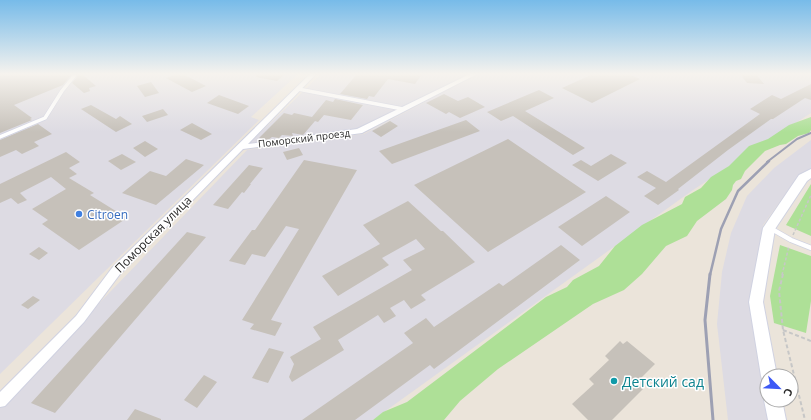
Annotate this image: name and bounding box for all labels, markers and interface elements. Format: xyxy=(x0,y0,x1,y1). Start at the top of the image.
street label: Поморский проезд xyxy=(257,125,351,151)
street label: Поморская улица xyxy=(111,192,195,276)
place label: Citroen xyxy=(87,206,128,223)
marker: Citroen xyxy=(74,209,84,219)
north arrow xyxy=(759,368,799,408)
place label: Детский сад xyxy=(622,372,704,391)
marker: Детский сад xyxy=(609,376,619,386)
text: С xyxy=(780,386,797,399)

